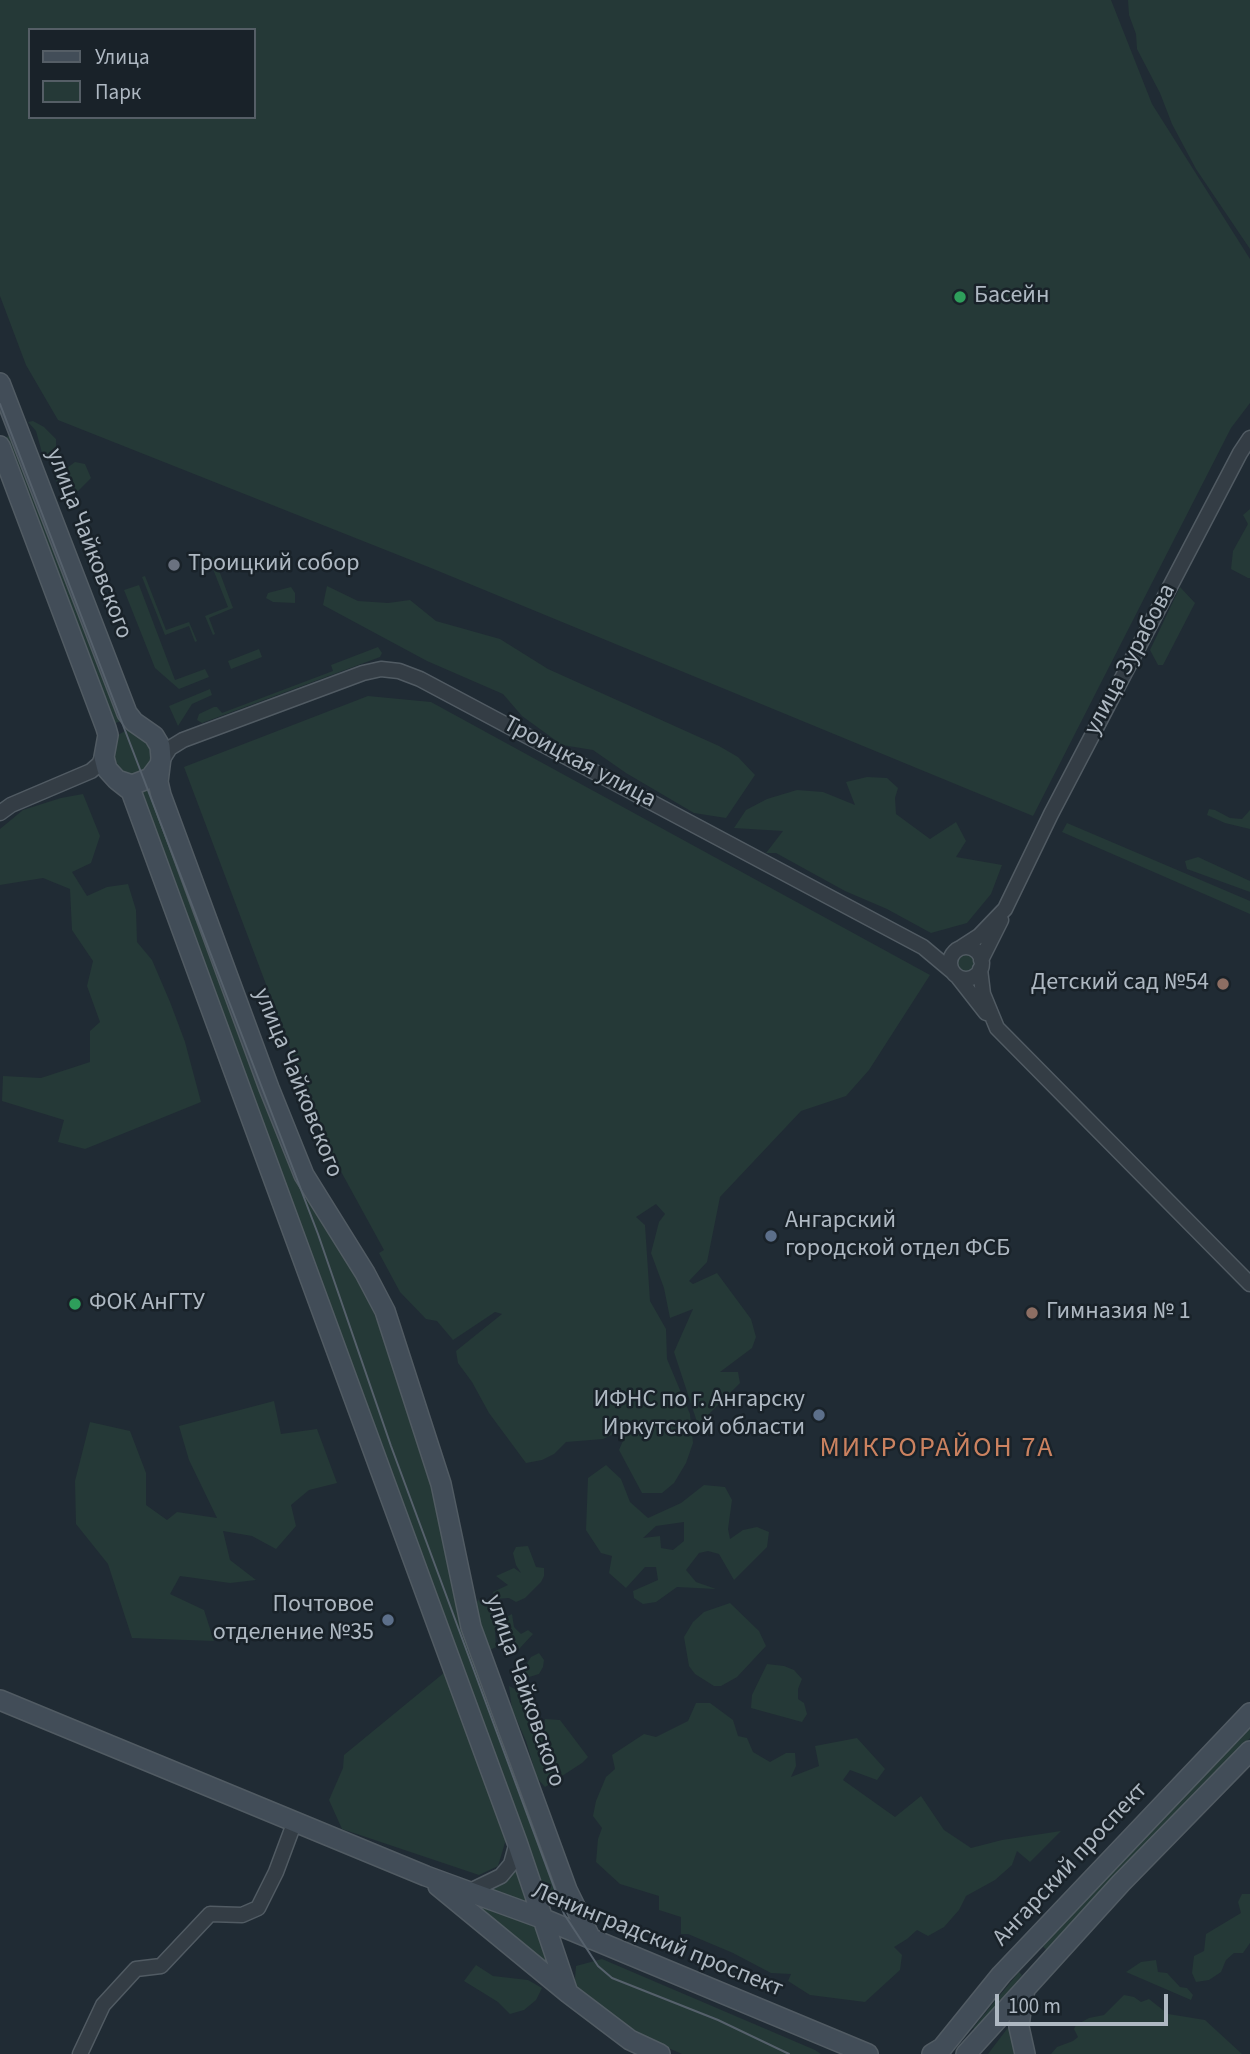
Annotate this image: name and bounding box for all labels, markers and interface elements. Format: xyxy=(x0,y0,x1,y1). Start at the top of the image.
legend xyxy=(28,28,256,119)
text: Улица xyxy=(95,42,150,72)
text: Парк xyxy=(95,77,141,107)
place label: Басейн xyxy=(974,283,1049,311)
marker: Басейн xyxy=(952,289,968,305)
street label: улица Чайковского xyxy=(38,445,138,643)
place label: Троицкий собор xyxy=(188,551,360,579)
marker: Троицкий собор xyxy=(166,557,182,573)
street label: улица Зурабова xyxy=(1079,579,1183,741)
street label: Троицкая улица xyxy=(498,711,660,815)
place label: Детский сад №54 xyxy=(1031,970,1209,998)
marker: Детский сад №54 xyxy=(1215,976,1231,992)
street label: улица Чайковского xyxy=(246,984,348,1182)
place label: Ангарский городской отдел ФСБ xyxy=(785,1208,1010,1264)
marker: Ангарский городской отдел ФСБ xyxy=(763,1228,779,1244)
place label: ФОК АнГТУ xyxy=(89,1290,205,1318)
marker: ФОК АнГТУ xyxy=(67,1296,83,1312)
place label: Гимназия № 1 xyxy=(1046,1299,1191,1327)
marker: Гимназия № 1 xyxy=(1024,1305,1040,1321)
place label: ИФНС по г. Ангарску Иркутской области xyxy=(593,1387,805,1443)
marker: ИФНС по г. Ангарску Иркутской области xyxy=(811,1407,827,1423)
district label: МИКРОРАЙОН 7А xyxy=(821,1433,1053,1467)
street label: улица Чайковского xyxy=(478,1591,570,1791)
place label: Почтовое отделение №35 xyxy=(213,1592,374,1648)
marker: Почтовое отделение №35 xyxy=(380,1612,396,1628)
street label: Ангарский проспект xyxy=(988,1777,1154,1953)
street label: Ленинградский проспект xyxy=(527,1877,787,2005)
scale bar xyxy=(998,1980,1171,2024)
text: 100 m xyxy=(1008,1991,1061,2021)

